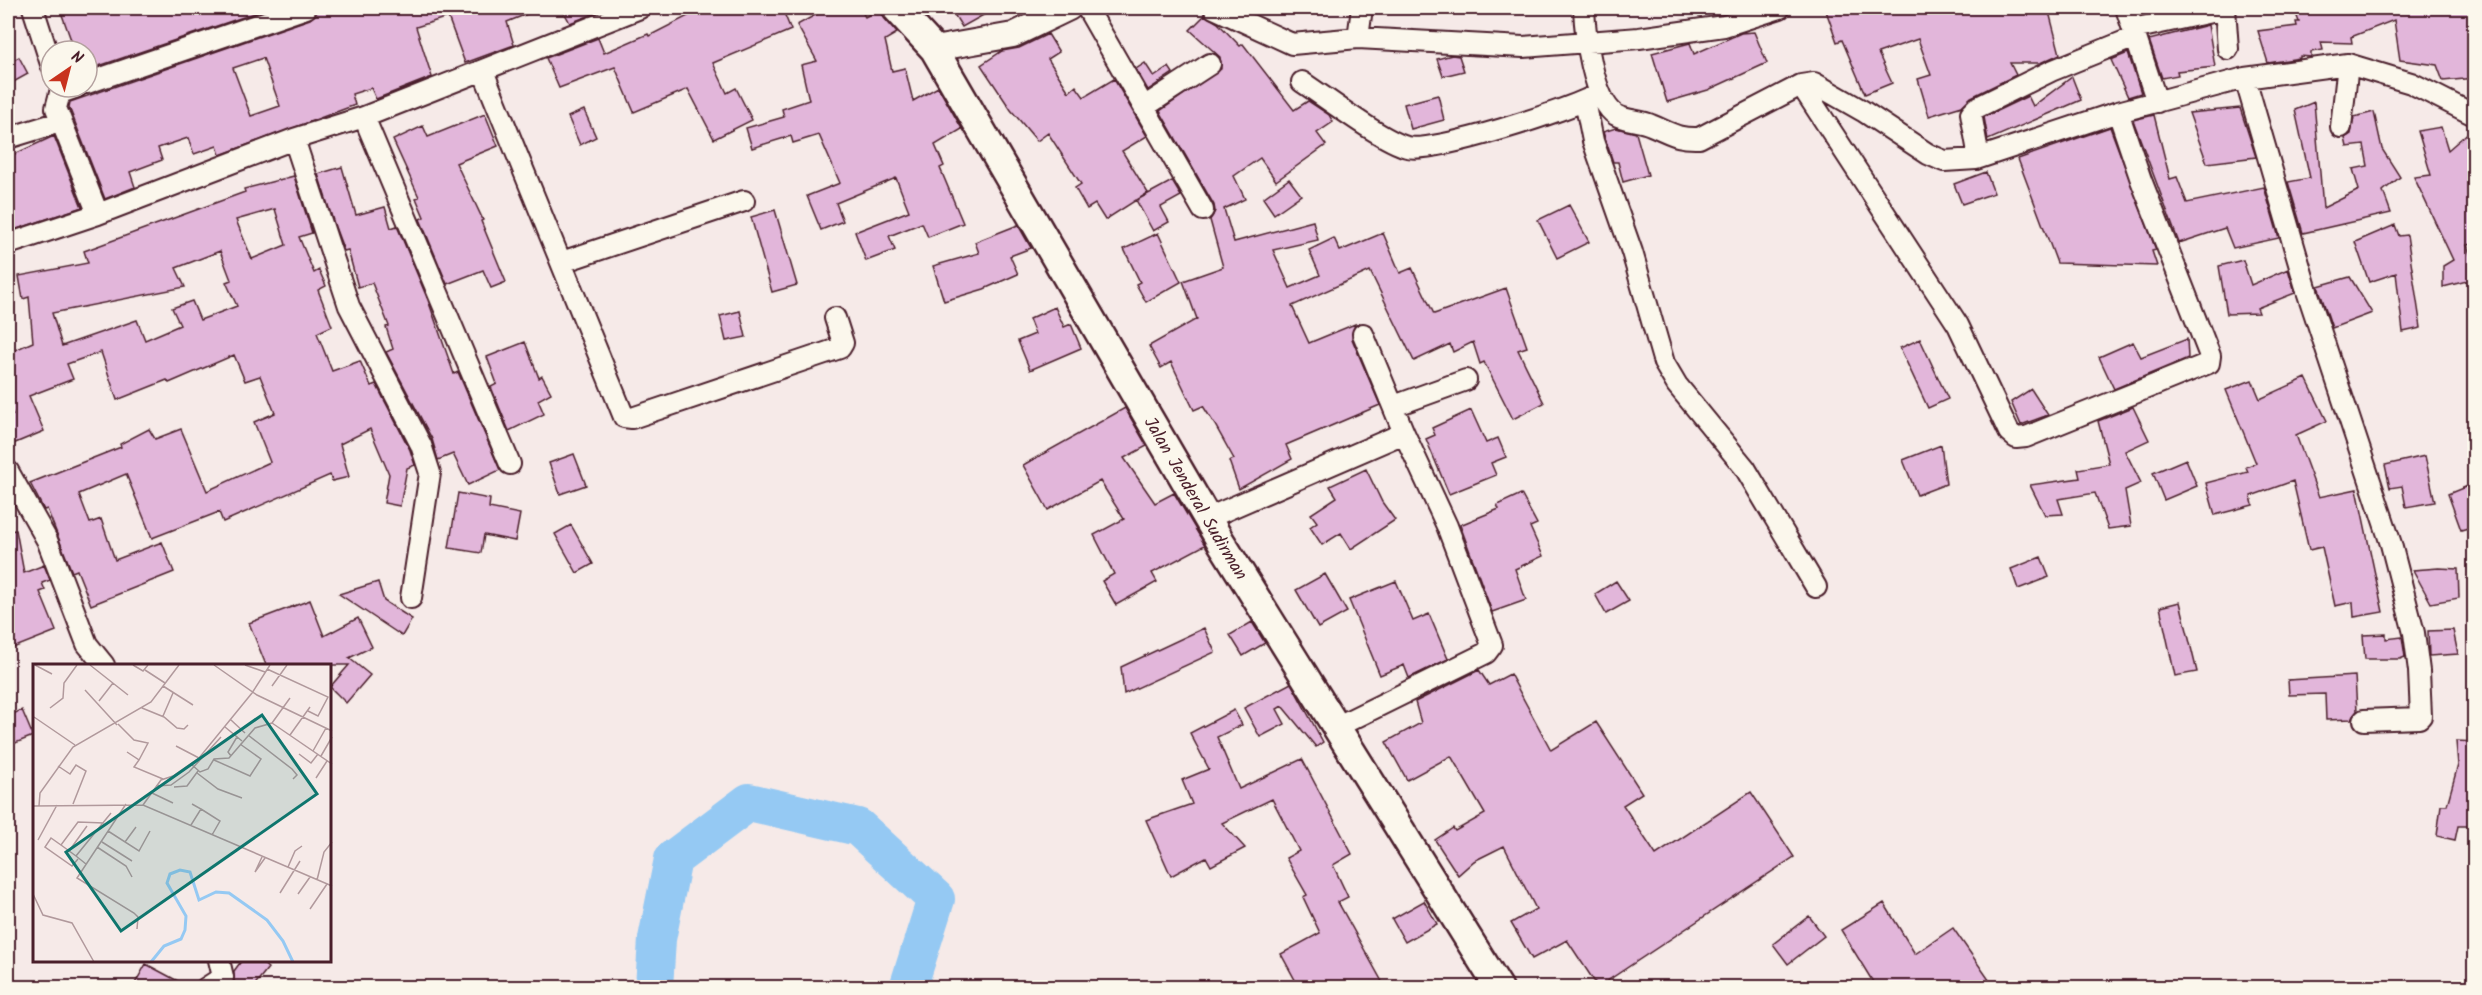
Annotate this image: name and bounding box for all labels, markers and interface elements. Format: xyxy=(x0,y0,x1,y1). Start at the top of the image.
north arrow xyxy=(39,39,99,99)
text: N xyxy=(65,45,88,71)
street label: Jalan Jenderal Sudirman xyxy=(1135,412,1255,587)
inset map xyxy=(33,664,332,962)

